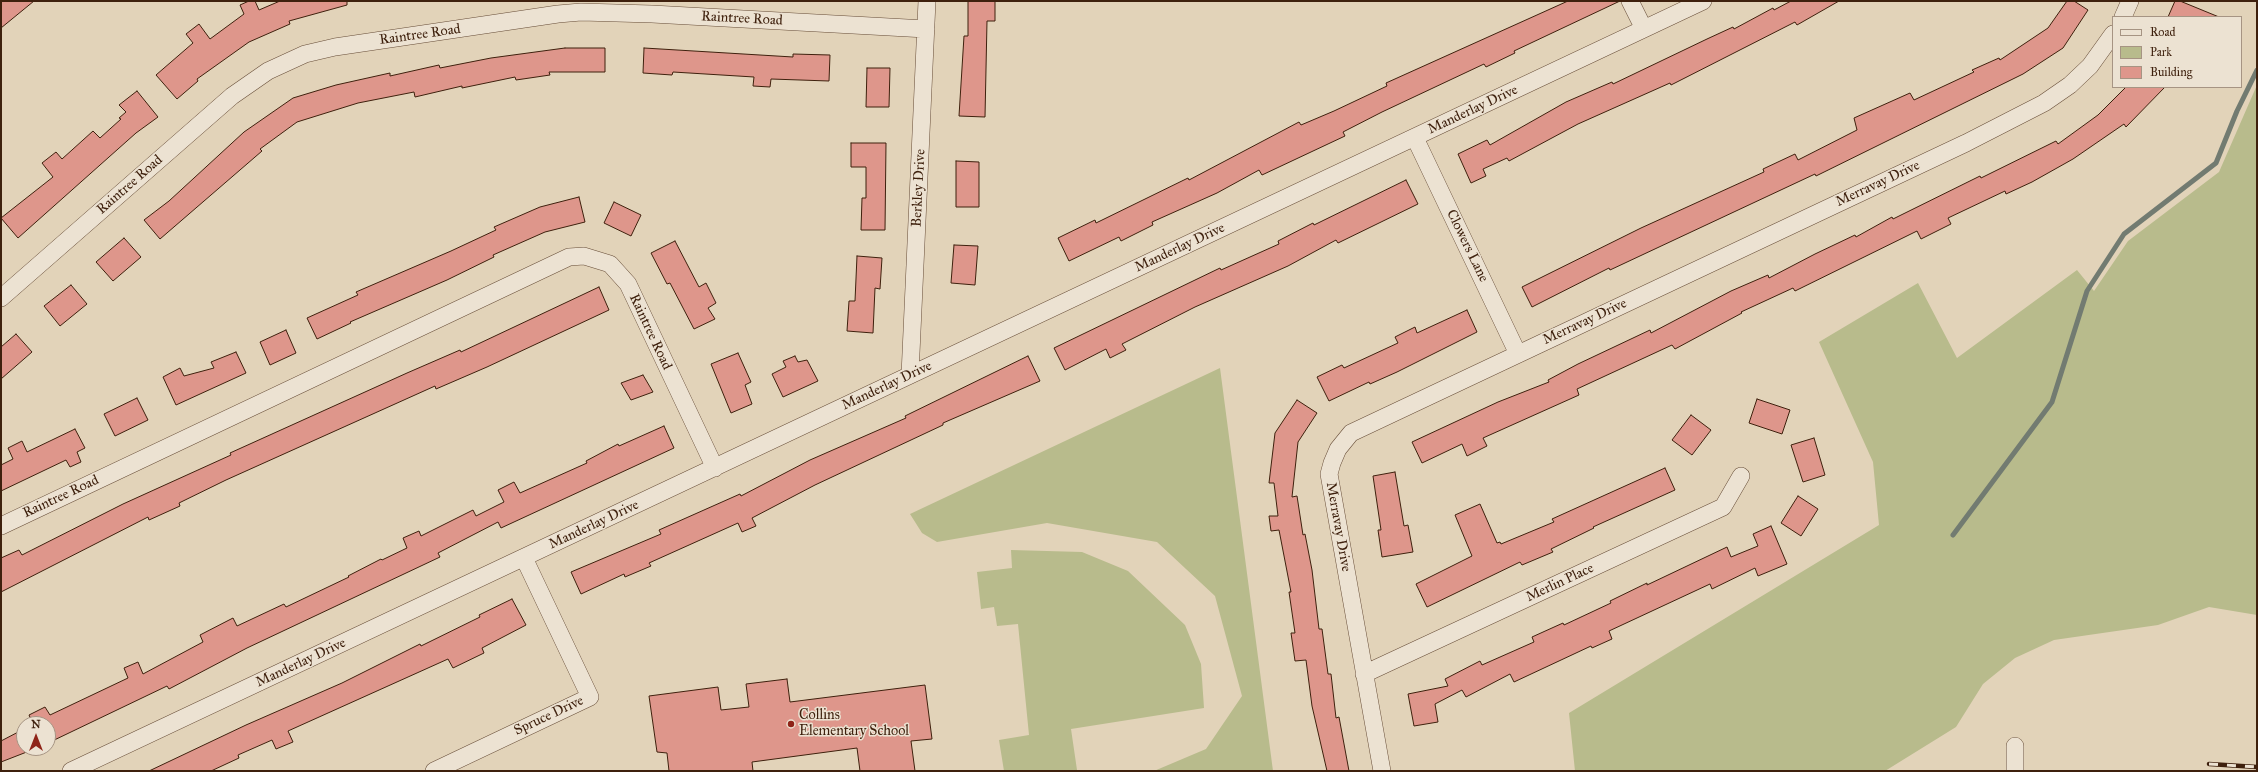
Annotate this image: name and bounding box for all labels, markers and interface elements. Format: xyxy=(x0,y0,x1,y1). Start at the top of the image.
street label: Raintree Road xyxy=(701,8,783,30)
legend xyxy=(2112,16,2242,88)
street label: Raintree Road xyxy=(378,21,462,49)
text: Road xyxy=(2150,25,2176,39)
text: Park xyxy=(2150,45,2172,59)
text: Building xyxy=(2150,65,2192,79)
street label: Manderlay Drive xyxy=(1425,82,1521,138)
street label: Berkley Drive xyxy=(909,149,929,227)
street label: Raintree Road xyxy=(94,152,166,218)
street label: Merravay Drive xyxy=(1833,157,1923,211)
street label: Clowers Lane xyxy=(1442,207,1492,285)
street label: Manderlay Drive xyxy=(1132,220,1228,276)
street label: Raintree Road xyxy=(625,291,675,373)
street label: Merravay Drive xyxy=(1540,295,1630,349)
street label: Manderlay Drive xyxy=(839,358,935,414)
street label: Raintree Road xyxy=(20,472,102,522)
street label: Merravay Drive xyxy=(1322,481,1354,573)
street label: Manderlay Drive xyxy=(546,497,642,553)
street label: Merlin Place xyxy=(1523,560,1597,606)
street label: Manderlay Drive xyxy=(253,635,349,691)
street label: Spruce Drive xyxy=(512,693,586,739)
place label: Collins Elementary School xyxy=(799,708,909,740)
north arrow xyxy=(16,716,56,756)
text: N xyxy=(31,718,41,731)
marker: Collins Elementary School xyxy=(786,719,796,729)

